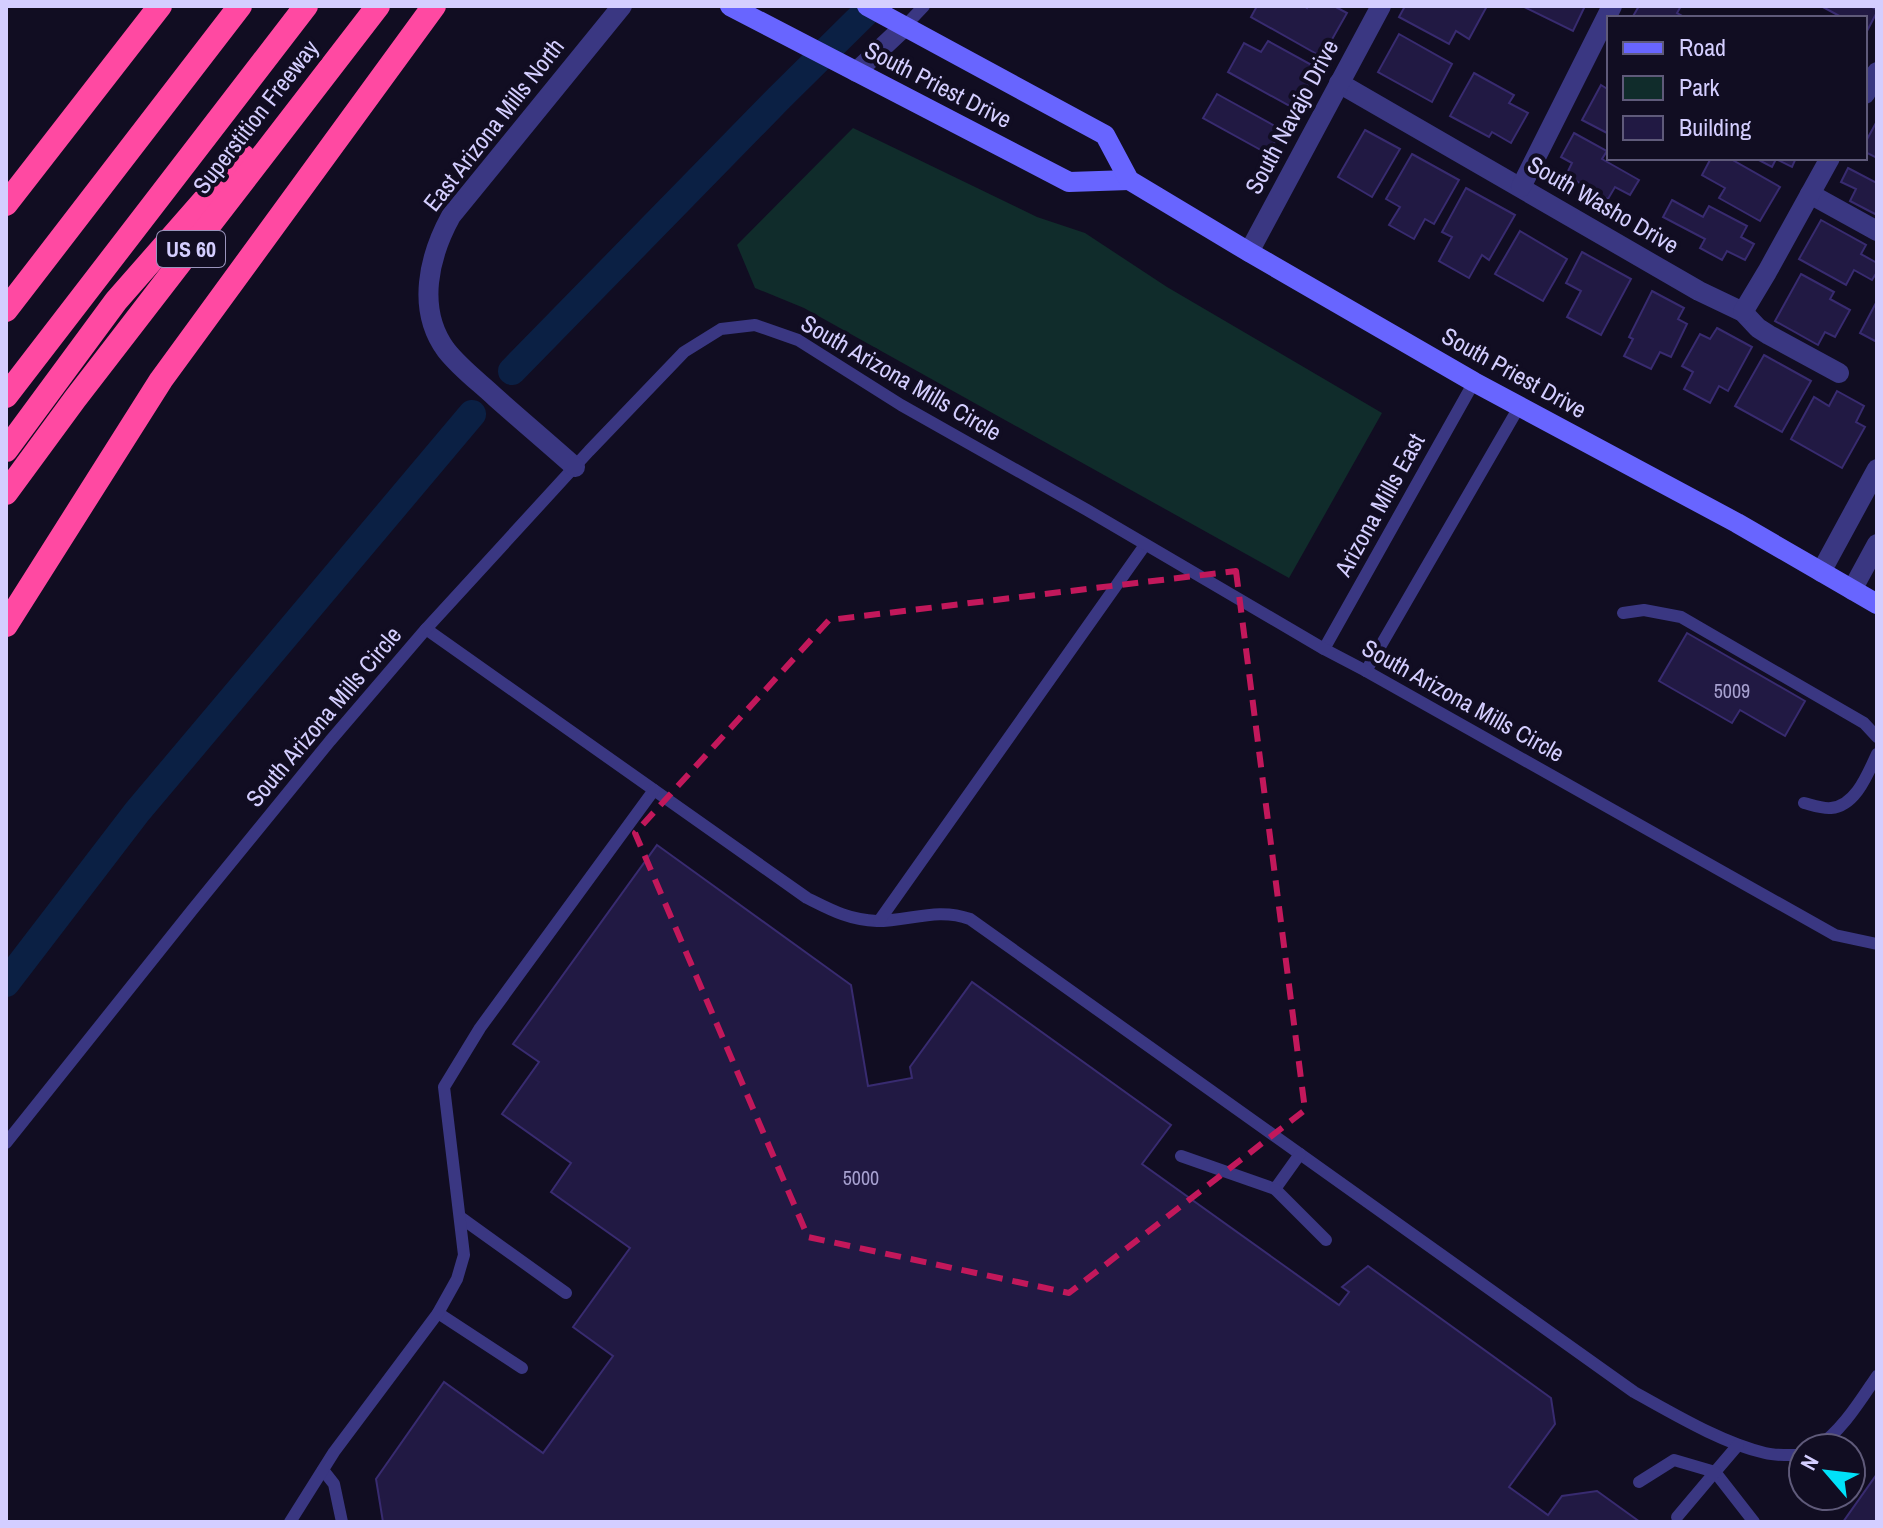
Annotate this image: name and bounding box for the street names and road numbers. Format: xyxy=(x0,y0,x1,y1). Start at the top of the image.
street label: East Arizona Mills North xyxy=(416,31,571,217)
street label: Superstition Freeway xyxy=(185,33,325,200)
street label: South Priest Drive xyxy=(860,33,1017,135)
street label: South Navajo Drive xyxy=(1237,34,1345,199)
street label: South Washo Drive xyxy=(1522,148,1685,260)
road number: US 60 xyxy=(157,231,225,267)
street label: South Arizona Mills Circle xyxy=(795,307,1008,448)
street label: South Priest Drive xyxy=(1436,319,1593,425)
street label: Arizona Mills East xyxy=(1326,427,1432,583)
street label: South Arizona Mills Circle xyxy=(238,619,408,813)
street label: South Arizona Mills Circle xyxy=(1357,631,1570,769)

